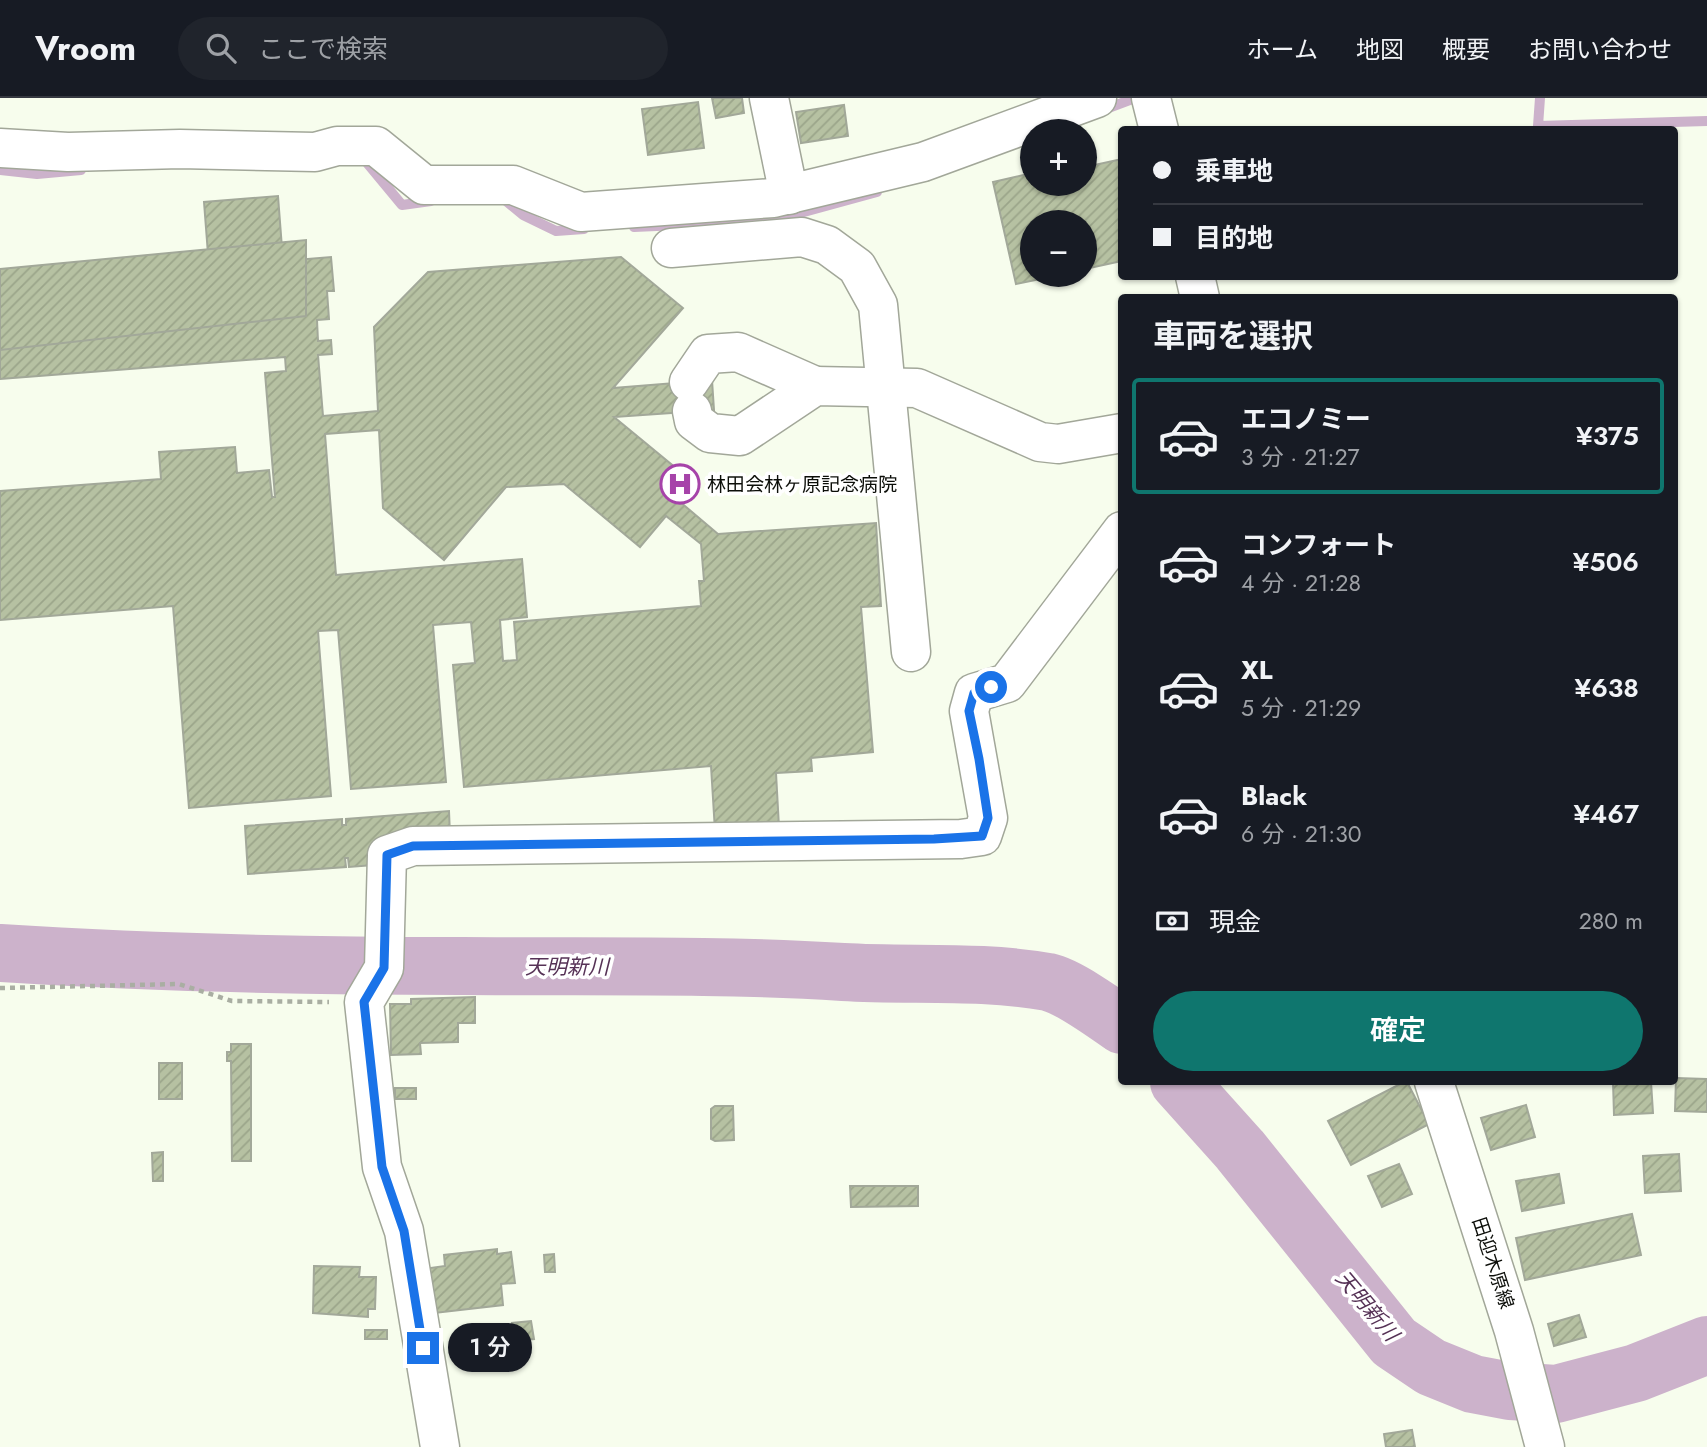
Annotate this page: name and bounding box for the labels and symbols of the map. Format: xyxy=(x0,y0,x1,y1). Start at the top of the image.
hospital icon: 林田会林ヶ原記念病院 xyxy=(659,463,701,505)
place label: 林田会林ヶ原記念病院 xyxy=(707,471,897,498)
route start xyxy=(975,671,1007,703)
water label: 天明新川 xyxy=(525,952,611,982)
street label: 田迎木原線 xyxy=(1465,1214,1521,1312)
water label: 天明新川 xyxy=(1329,1264,1407,1349)
callout: 1 分 xyxy=(448,1324,532,1372)
route end xyxy=(407,1332,439,1364)

